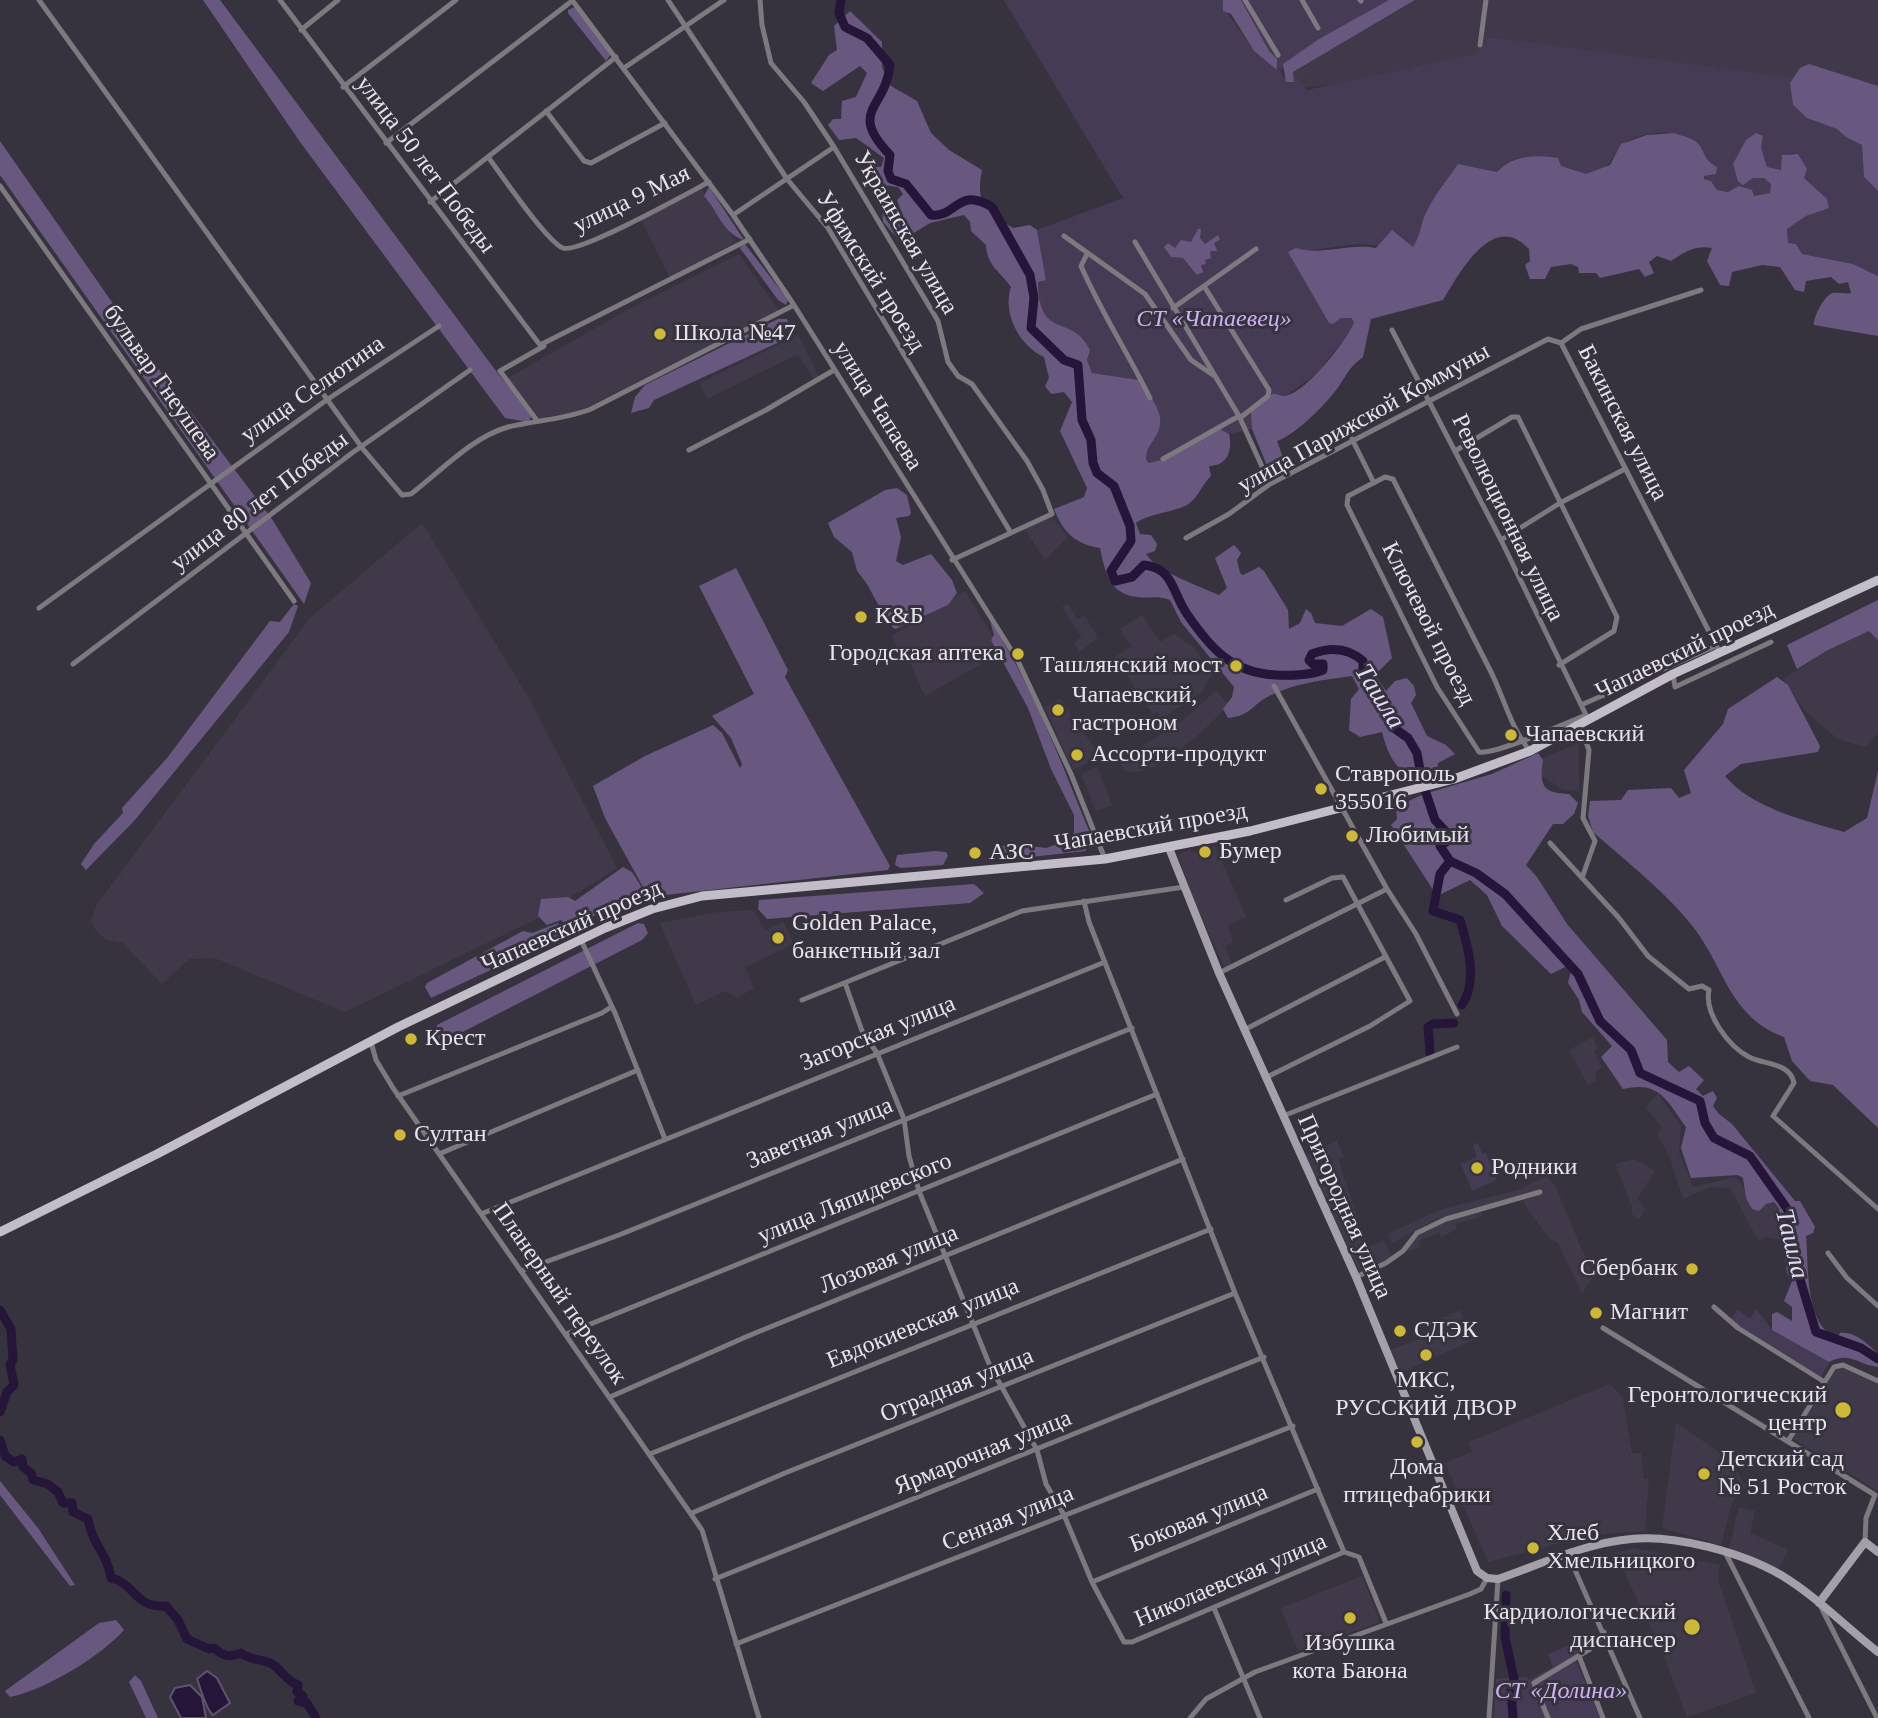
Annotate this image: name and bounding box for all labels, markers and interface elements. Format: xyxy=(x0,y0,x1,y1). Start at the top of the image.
street label: улица 50 лет Победы xyxy=(349,71,501,259)
street label: Украинская улица xyxy=(847,146,963,320)
street label: улица 9 Мая xyxy=(569,159,695,241)
street label: Уфимский проезд xyxy=(809,186,931,358)
street label: бульвар Гнеушева xyxy=(97,300,225,466)
park label: СТ «Чапаевец» xyxy=(1136,306,1292,334)
place label: Школа №47 xyxy=(674,320,796,348)
marker: Школа №47 xyxy=(652,326,668,342)
street label: улица Селютина xyxy=(236,330,390,450)
street label: улица Чапаева xyxy=(826,336,928,476)
street label: улица Парижской Коммуны xyxy=(1233,338,1495,500)
street label: Бакинская улица xyxy=(1570,340,1674,506)
street label: Революционная улица xyxy=(1444,410,1570,626)
street label: улица 80 лет Победы xyxy=(166,426,354,578)
street label: Ключевой проезд xyxy=(1375,538,1481,710)
street label: Чапаевский проезд xyxy=(1591,595,1779,707)
place label: К&Б xyxy=(875,603,923,631)
marker: К&Б xyxy=(853,609,869,625)
place label: Городская аптека xyxy=(829,640,1004,668)
marker: Городская аптека xyxy=(1010,646,1026,662)
place label: Ташлянский мост xyxy=(1040,652,1222,680)
marker: Ташлянский мост xyxy=(1228,658,1244,674)
water label: Ташла xyxy=(1347,659,1411,735)
place label: Чапаевский, гастроном xyxy=(1072,682,1197,738)
marker: Чапаевский, гастроном xyxy=(1050,702,1066,718)
place label: Чапаевский xyxy=(1525,721,1644,749)
marker: Чапаевский xyxy=(1503,727,1519,743)
place label: Ассорти-продукт xyxy=(1091,741,1266,769)
marker: Ассорти-продукт xyxy=(1069,747,1085,763)
place label: Ставрополь 355016 xyxy=(1335,761,1455,817)
marker: Ставрополь 355016 xyxy=(1313,781,1329,797)
street label: Чапаевский проезд xyxy=(1053,797,1249,859)
place label: Любимый xyxy=(1366,822,1469,850)
marker: Любимый xyxy=(1344,828,1360,844)
place label: Бумер xyxy=(1219,838,1282,866)
place label: АЗС xyxy=(989,839,1034,867)
marker: Бумер xyxy=(1197,844,1213,860)
marker: АЗС xyxy=(967,845,983,861)
street label: Чапаевский проезд xyxy=(477,874,667,980)
place label: Golden Palace, банкетный зал xyxy=(792,910,940,966)
marker: Golden Palace, банкетный зал xyxy=(770,930,786,946)
street label: Загорская улица xyxy=(796,990,960,1078)
place label: Крест xyxy=(425,1025,485,1053)
marker: Крест xyxy=(403,1031,419,1047)
street label: Заветная улица xyxy=(743,1092,897,1176)
street label: Пригородная улица xyxy=(1290,1110,1398,1304)
place label: Султан xyxy=(414,1121,487,1149)
marker: Султан xyxy=(392,1127,408,1143)
street label: улица Ляпидевского xyxy=(754,1147,956,1251)
place label: Родники xyxy=(1491,1154,1577,1182)
marker: Родники xyxy=(1469,1160,1485,1176)
street label: Планерный переулок xyxy=(485,1198,633,1390)
water label: Ташла xyxy=(1767,1206,1815,1282)
street label: Лозовая улица xyxy=(815,1219,963,1301)
place label: Сбербанк xyxy=(1580,1255,1678,1283)
marker: Сбербанк xyxy=(1684,1261,1700,1277)
street label: Евдокиевская улица xyxy=(823,1272,1023,1376)
place label: Магнит xyxy=(1610,1299,1688,1327)
marker: Магнит xyxy=(1588,1305,1604,1321)
place label: СДЭК xyxy=(1414,1317,1478,1345)
marker: СДЭК xyxy=(1392,1323,1408,1339)
street label: Отрадная улица xyxy=(876,1342,1038,1430)
marker: МКС, РУССКИЙ ДВОР xyxy=(1418,1347,1434,1363)
place label: МКС, РУССКИЙ ДВОР xyxy=(1335,1367,1517,1423)
place label: Геронтологический центр xyxy=(1628,1382,1827,1438)
marker: Геронтологический центр xyxy=(1833,1400,1853,1420)
street label: Ярмарочная улица xyxy=(890,1404,1076,1502)
marker: Дома птицефабрики xyxy=(1409,1434,1425,1450)
place label: Детский сад № 51 Росток xyxy=(1718,1446,1847,1502)
place label: Дома птицефабрики xyxy=(1343,1454,1491,1510)
marker: Детский сад № 51 Росток xyxy=(1696,1466,1712,1482)
street label: Боковая улица xyxy=(1126,1478,1272,1560)
street label: Сенная улица xyxy=(938,1480,1078,1558)
place label: Хлеб Хмельницкого xyxy=(1547,1520,1695,1576)
street label: Николаевская улица xyxy=(1131,1528,1331,1634)
marker: Хлеб Хмельницкого xyxy=(1525,1540,1541,1556)
place label: Кардиологический диспансер xyxy=(1483,1599,1676,1655)
marker: Избушка кота Баюна xyxy=(1342,1610,1358,1626)
marker: Кардиологический диспансер xyxy=(1682,1617,1702,1637)
place label: Избушка кота Баюна xyxy=(1292,1630,1408,1686)
park label: СТ «Долина» xyxy=(1495,1678,1627,1706)

